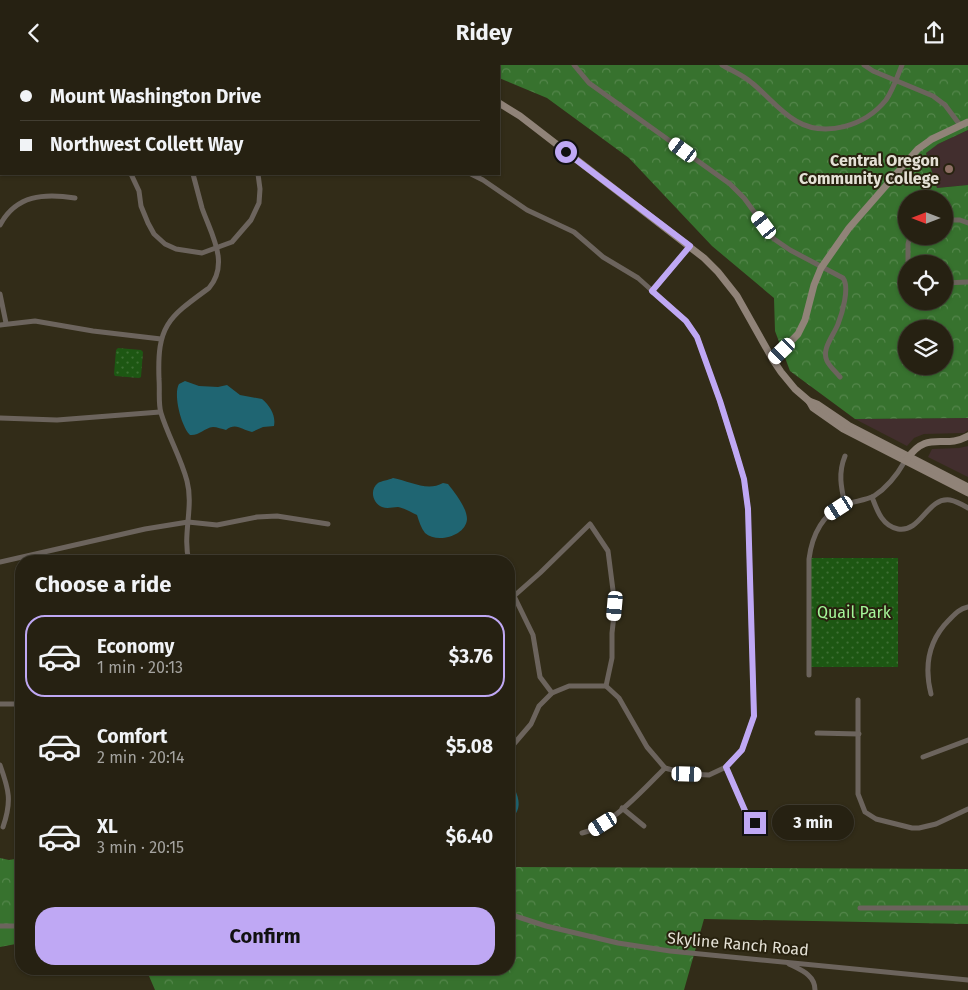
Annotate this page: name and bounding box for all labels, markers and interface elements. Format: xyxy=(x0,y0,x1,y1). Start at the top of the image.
icon: back xyxy=(20,19,48,47)
text: Ridey xyxy=(456,19,512,46)
icon: share xyxy=(920,19,948,47)
text: Mount Washington Drive xyxy=(50,85,261,108)
text: Northwest Collett Way xyxy=(50,133,243,156)
car xyxy=(666,135,699,165)
route start xyxy=(555,141,577,163)
place label: Central Oregon Community College xyxy=(799,151,939,188)
marker: Central Oregon Community College xyxy=(943,163,955,175)
north arrow xyxy=(898,190,952,245)
map controls xyxy=(898,190,953,375)
car xyxy=(748,209,779,241)
button: locate xyxy=(898,255,953,310)
button: layers xyxy=(898,320,953,375)
car xyxy=(765,335,798,367)
car xyxy=(822,494,855,522)
text: Choose a ride xyxy=(35,571,171,598)
car xyxy=(606,590,623,622)
park label: Quail Park xyxy=(817,603,892,622)
icon: car xyxy=(37,634,82,679)
text: Economy xyxy=(97,635,174,658)
text: $3.76 xyxy=(449,645,493,668)
text: 1 min · 20:13 xyxy=(97,658,183,677)
icon: car xyxy=(37,724,82,769)
text: Comfort xyxy=(97,725,167,748)
text: $5.08 xyxy=(446,735,493,758)
text: 2 min · 20:14 xyxy=(97,748,185,767)
car xyxy=(671,766,702,782)
callout: 3 min xyxy=(772,805,855,841)
car xyxy=(586,810,619,838)
route end xyxy=(744,812,766,834)
text: 3 min xyxy=(793,813,833,832)
icon: car xyxy=(37,814,82,859)
text: XL xyxy=(97,815,118,838)
text: $6.40 xyxy=(446,825,493,848)
text: 3 min · 20:15 xyxy=(97,838,184,857)
button: Confirm xyxy=(35,907,495,965)
street label: Skyline Ranch Road xyxy=(666,928,810,960)

